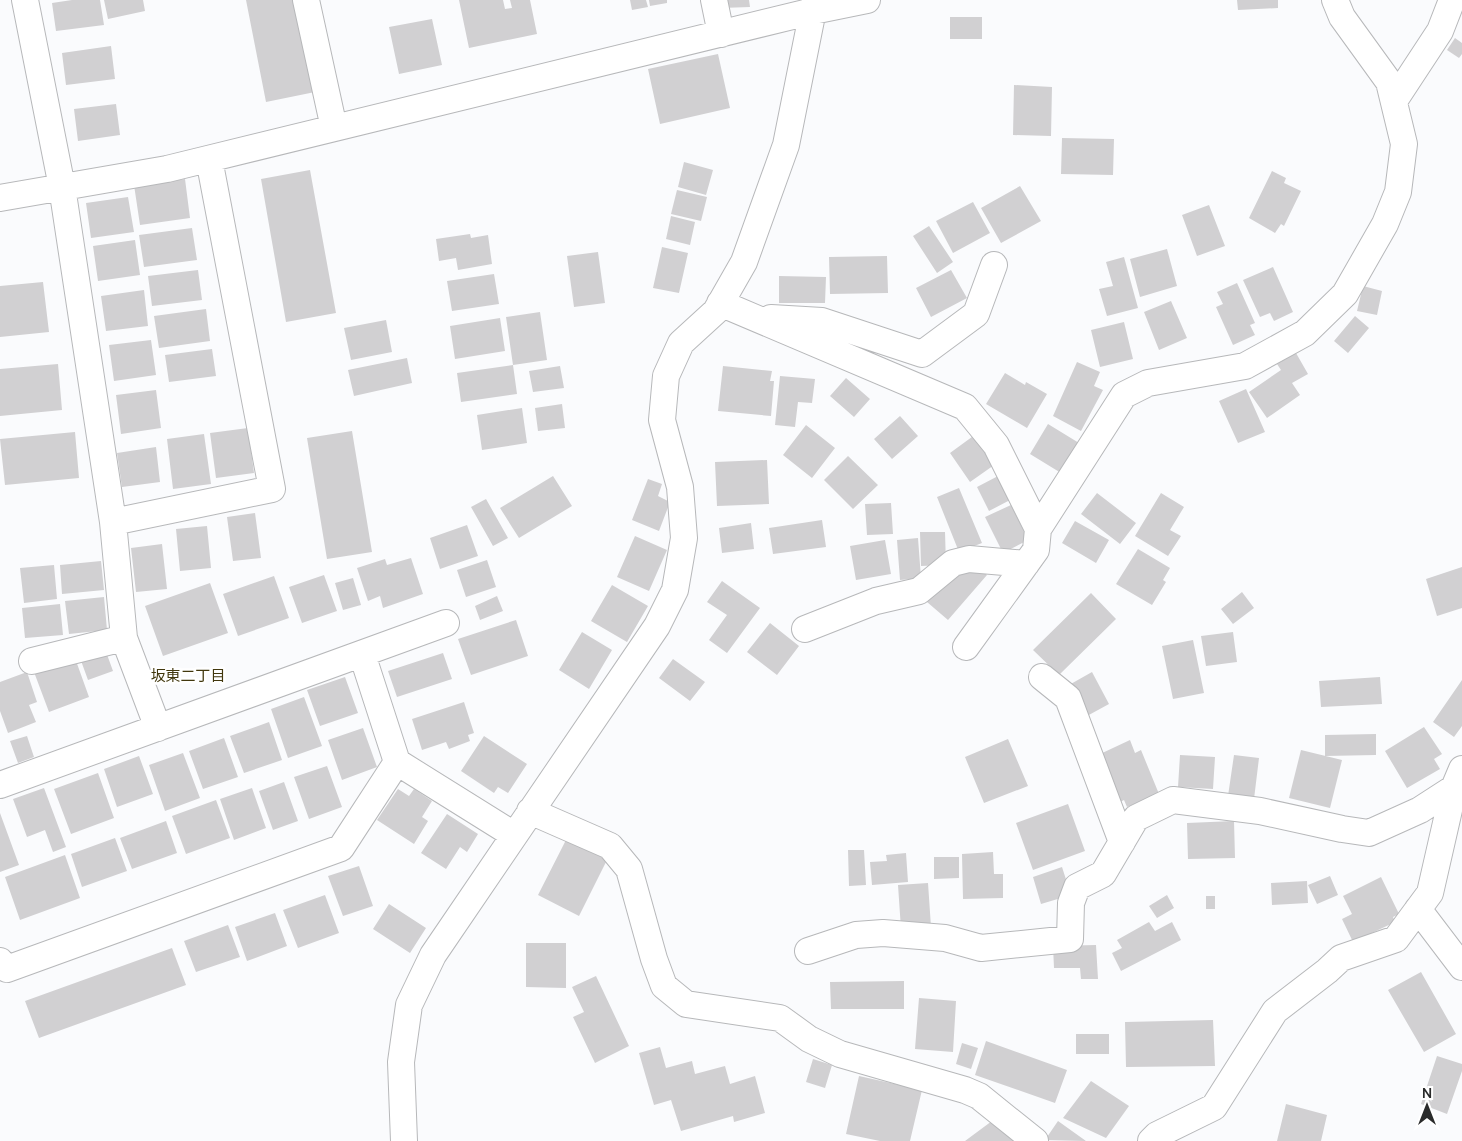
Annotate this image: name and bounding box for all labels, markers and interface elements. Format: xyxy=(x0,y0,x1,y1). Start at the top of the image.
district label: 坂東二丁目 xyxy=(150,665,226,686)
north arrow xyxy=(1402,1081,1452,1131)
text: N xyxy=(1422,1083,1432,1102)

